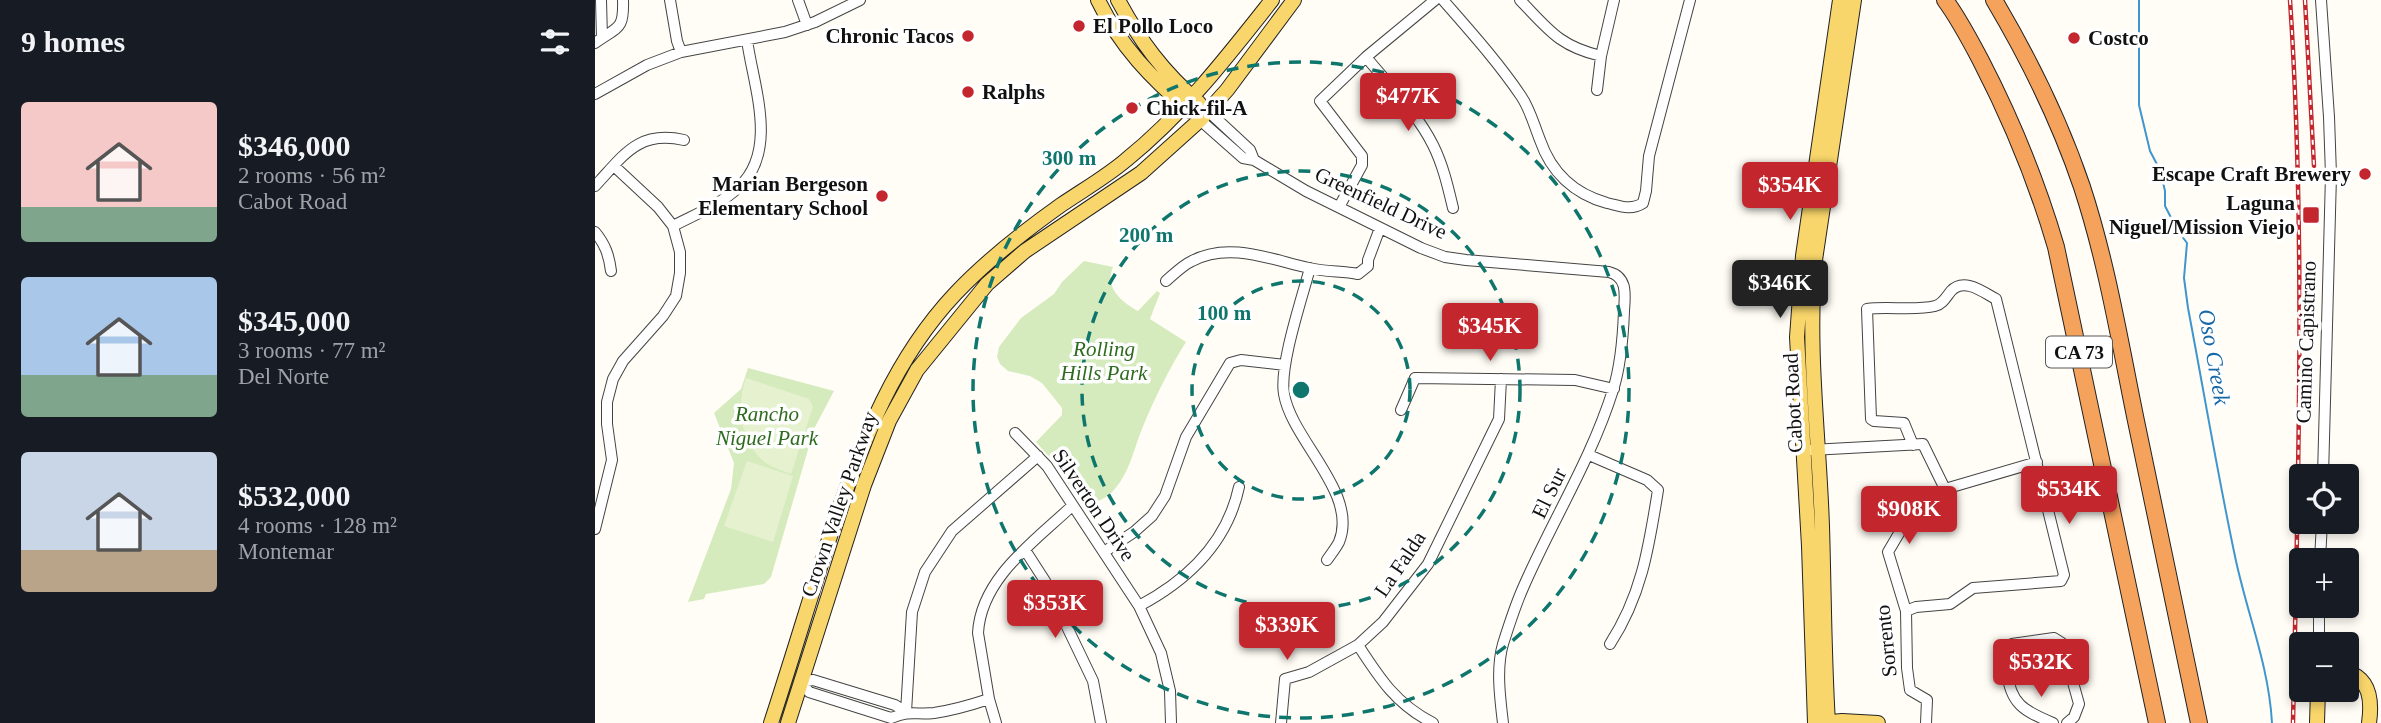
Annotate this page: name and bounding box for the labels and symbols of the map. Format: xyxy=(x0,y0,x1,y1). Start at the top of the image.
place label: El Pollo Loco xyxy=(1093,14,1213,38)
marker: El Pollo Loco xyxy=(1071,18,1087,34)
place label: Chronic Tacos xyxy=(825,24,954,48)
place label: Costco xyxy=(2088,26,2149,50)
marker: Chronic Tacos xyxy=(960,28,976,44)
marker: Costco xyxy=(2066,30,2082,46)
pin: $477K xyxy=(1359,74,1457,133)
place label: Ralphs xyxy=(982,80,1045,104)
marker: Ralphs xyxy=(960,84,976,100)
place label: Chick-fil-A xyxy=(1146,96,1248,120)
marker: Chick-fil-A xyxy=(1124,100,1140,116)
text: 300 m xyxy=(1042,146,1097,170)
street label: Greenfield Drive xyxy=(1311,162,1451,244)
pin: $354K xyxy=(1741,162,1839,222)
place label: Escape Craft Brewery xyxy=(2152,162,2351,186)
marker: Escape Craft Brewery xyxy=(2357,166,2373,182)
place label: Marian Bergeson Elementary School xyxy=(698,172,868,220)
marker: Marian Bergeson Elementary School xyxy=(874,188,890,204)
place label: Laguna Niguel/Mission Viejo xyxy=(2109,191,2295,239)
marker: Laguna Niguel/Mission Viejo xyxy=(2301,205,2321,225)
text: 200 m xyxy=(1119,223,1174,247)
pin: $346K xyxy=(1731,260,1829,320)
street label: Camino Capistrano xyxy=(2291,260,2321,424)
text: 100 m xyxy=(1197,301,1252,325)
pin: $345K xyxy=(1441,304,1539,363)
water label: Oso Creek xyxy=(2193,307,2235,408)
road number: CA 73 xyxy=(2046,336,2112,368)
park label: Rolling Hills Park xyxy=(1060,337,1148,385)
street label: Cabot Road xyxy=(1778,352,1808,453)
centre of rings xyxy=(1289,378,1313,402)
park label: Rancho Niguel Park xyxy=(715,402,819,450)
street label: Crown Valley Parkway xyxy=(796,408,882,600)
street label: Silverton Drive xyxy=(1048,444,1140,566)
street label: El Sur xyxy=(1527,464,1571,522)
pin: $534K xyxy=(2020,466,2118,526)
pin: $908K xyxy=(1860,486,1958,546)
street label: La Falda xyxy=(1369,526,1431,601)
pin: $353K xyxy=(1006,580,1104,640)
pin: $339K xyxy=(1238,602,1336,662)
street label: Sorrento xyxy=(1870,604,1902,678)
pin: $532K xyxy=(1992,640,2090,699)

